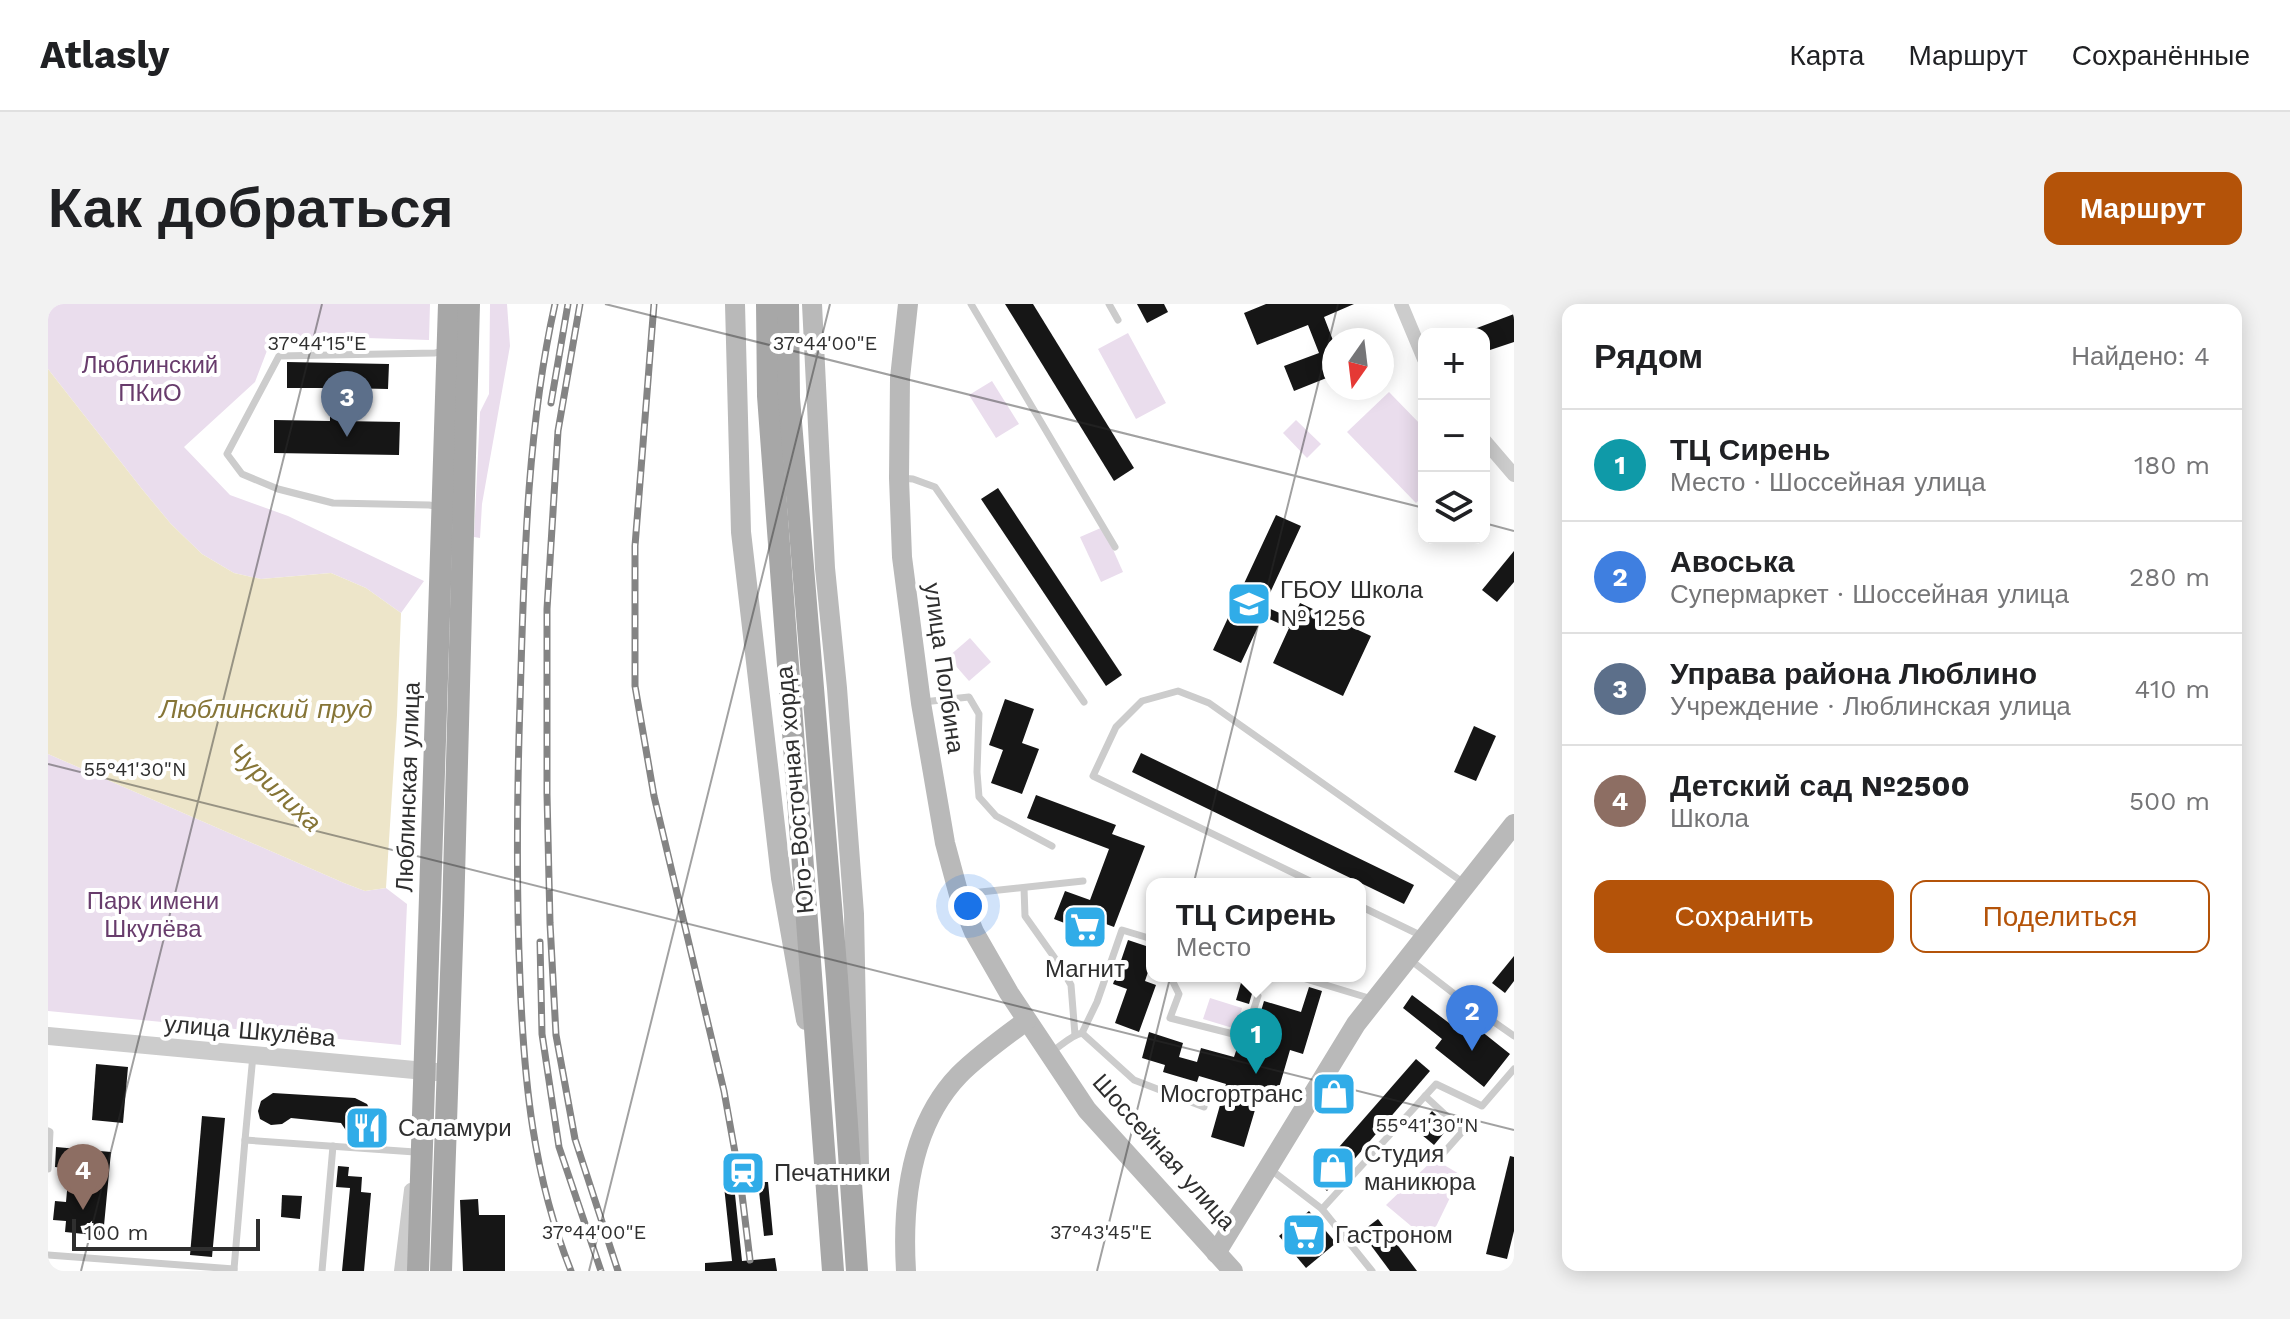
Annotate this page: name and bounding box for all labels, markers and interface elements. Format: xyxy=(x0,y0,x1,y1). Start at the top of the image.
text: Atlasly xyxy=(40,33,170,77)
text: Карта xyxy=(1789,39,1864,72)
text: Маршрут xyxy=(1908,39,2028,72)
text: Сохранённые xyxy=(2072,39,2250,72)
button: Маршрут xyxy=(2044,172,2242,245)
text: Как добраться xyxy=(48,175,453,241)
north arrow xyxy=(1322,328,1394,400)
map controls xyxy=(1418,328,1490,544)
button: + xyxy=(1418,328,1490,400)
text: 37°44'15"E xyxy=(267,331,367,355)
text: 37°44'00"E xyxy=(773,331,877,355)
text: Рядом xyxy=(1594,336,1703,376)
text: Найдено: 4 xyxy=(2071,341,2210,371)
park label: Люблинский ПКиО xyxy=(82,351,218,407)
pin: 3 xyxy=(321,371,373,437)
button: − xyxy=(1418,400,1490,472)
text: ТЦ Сирень xyxy=(1670,432,1831,467)
text: 1 xyxy=(1614,450,1626,480)
text: 180 m xyxy=(2134,450,2210,480)
text: Место · Шоссейная улица xyxy=(1670,467,1986,497)
button: layers xyxy=(1418,472,1490,544)
text: Авоська xyxy=(1670,544,1794,579)
text: 2 xyxy=(1612,562,1628,592)
text: 280 m xyxy=(2129,562,2210,592)
place label: ГБОУ Школа № 1256 xyxy=(1280,576,1424,632)
text: Супермаркет · Шоссейная улица xyxy=(1670,579,2069,609)
school or university icon: ГБОУ Школа № 1256 xyxy=(1225,580,1273,628)
street label: улица Полбина xyxy=(918,581,970,756)
text: Управа района Люблино xyxy=(1670,656,2037,691)
street label: Юго-Восточная хорда xyxy=(770,664,820,915)
text: 3 xyxy=(1612,674,1628,704)
text: 410 m xyxy=(2135,674,2210,704)
street label: Люблинская улица xyxy=(390,681,426,893)
text: Учреждение · Люблинская улица xyxy=(1670,691,2071,721)
water label: Люблинский пруд xyxy=(157,694,373,724)
water label: Чурилиха xyxy=(222,737,328,837)
text: 55°41'30"N xyxy=(83,757,187,781)
text: Детский сад №2500 xyxy=(1670,768,1970,803)
text: 4 xyxy=(1612,786,1628,816)
text: 500 m xyxy=(2129,786,2210,816)
text: Школа xyxy=(1670,803,1749,833)
popup xyxy=(1146,878,1366,982)
button: Сохранить xyxy=(1594,880,1894,953)
button: Поделиться xyxy=(1910,880,2210,953)
your location xyxy=(948,886,988,926)
park label: Парк имени Шкулёва xyxy=(87,887,219,943)
text: ТЦ Сирень xyxy=(1176,897,1336,932)
supermarket icon: Магнит xyxy=(1061,903,1109,951)
text: Место xyxy=(1176,932,1251,962)
place label: Магнит xyxy=(1045,955,1125,983)
pin: 2 xyxy=(1446,985,1498,1051)
pin: 1 xyxy=(1230,1008,1282,1074)
street label: улица Шкулёва xyxy=(163,1010,337,1052)
street label: Шоссейная улица xyxy=(1087,1068,1242,1236)
shop icon: Мосгортранс xyxy=(1310,1070,1358,1118)
place label: Мосгортранс xyxy=(1160,1080,1303,1108)
restaurant icon: Саламури xyxy=(343,1104,391,1152)
text: 55°41'30"N xyxy=(1375,1113,1479,1137)
place label: Саламури xyxy=(398,1114,512,1142)
place label: Студия маникюра xyxy=(1364,1140,1476,1196)
pin: 4 xyxy=(57,1144,109,1210)
shop icon: Студия маникюра xyxy=(1309,1144,1357,1192)
station icon: Печатники xyxy=(719,1149,767,1197)
place label: Печатники xyxy=(774,1159,891,1187)
supermarket icon: Гастроном xyxy=(1280,1211,1328,1259)
scale bar xyxy=(72,1215,260,1251)
text: 100 m xyxy=(84,1220,148,1245)
text: 37°44'00"E xyxy=(542,1220,646,1244)
text: 37°43'45"E xyxy=(1050,1220,1152,1244)
place label: Гастроном xyxy=(1335,1221,1453,1249)

